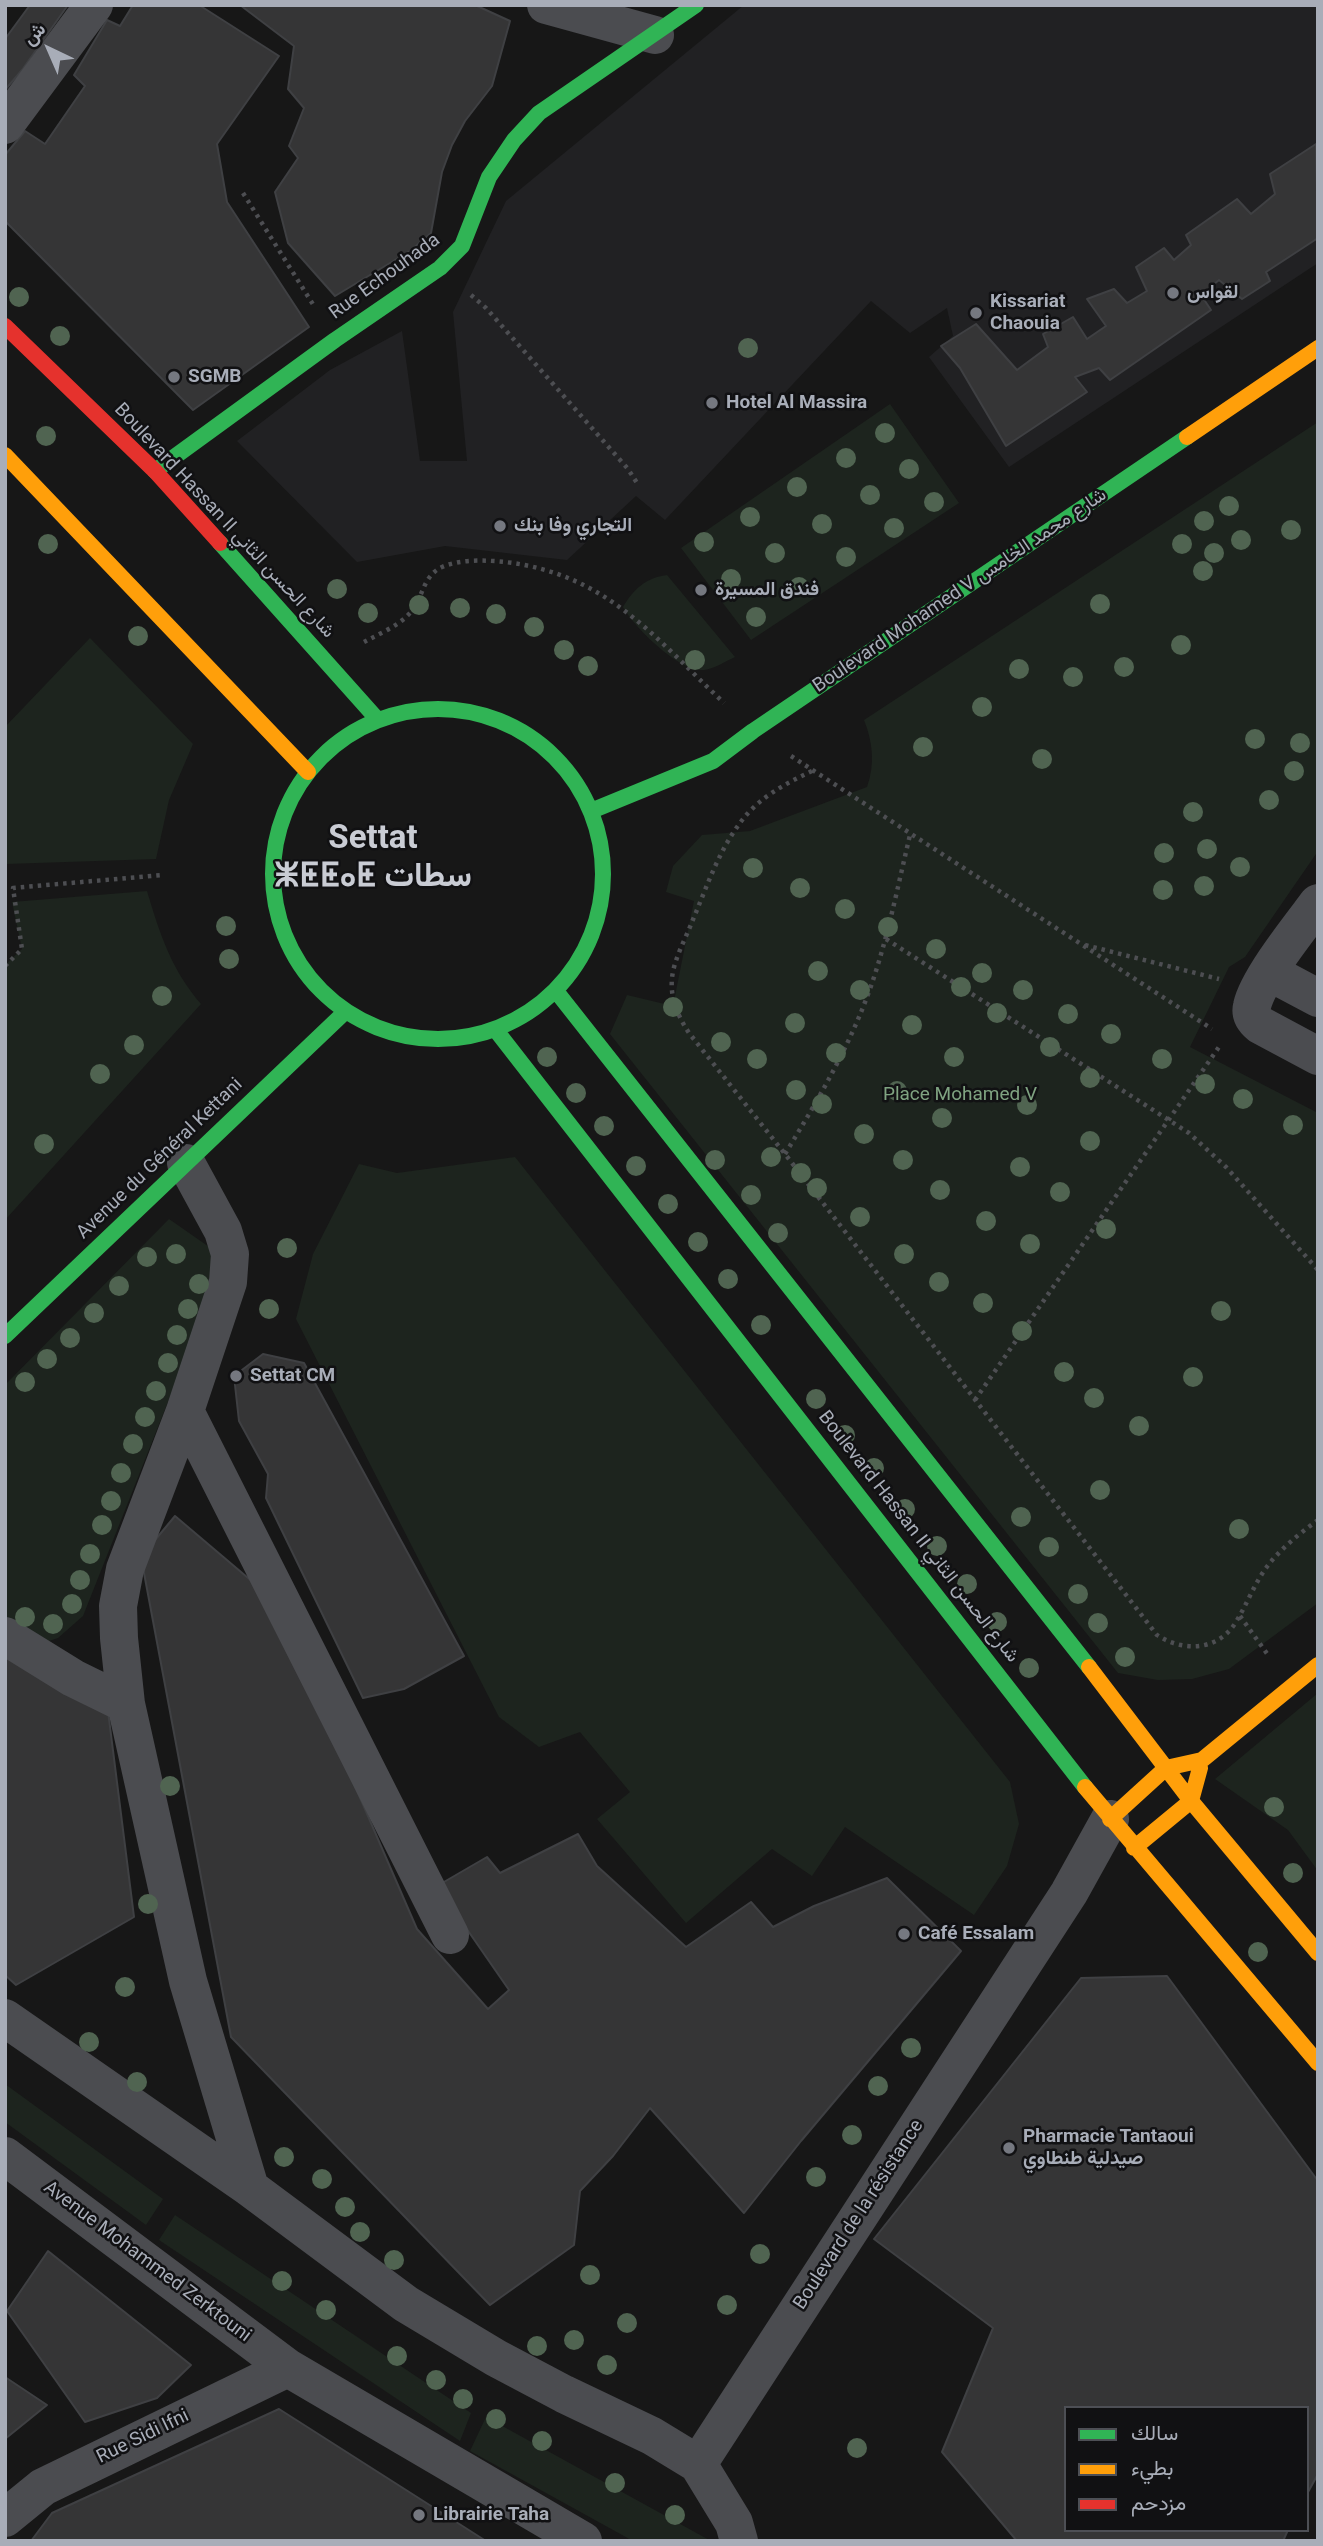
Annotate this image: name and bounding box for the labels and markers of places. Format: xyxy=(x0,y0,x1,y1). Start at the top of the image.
place label: لقواس xyxy=(1187,282,1239,304)
marker: لقواس xyxy=(1165,285,1181,301)
place label: Kissariat Chaouia xyxy=(990,291,1065,335)
marker: Kissariat Chaouia xyxy=(968,305,984,321)
place label: SGMB xyxy=(188,366,241,388)
marker: SGMB xyxy=(166,369,182,385)
place label: Hotel Al Massira xyxy=(726,392,867,414)
marker: Hotel Al Massira xyxy=(704,395,720,411)
place label: التجاري وفا بنك xyxy=(514,515,632,537)
marker: التجاري وفا بنك xyxy=(492,518,508,534)
place label: فندق المسيرة xyxy=(715,579,819,601)
marker: فندق المسيرة xyxy=(693,582,709,598)
place label: Settat CM xyxy=(250,1365,335,1387)
marker: Settat CM xyxy=(228,1368,244,1384)
place label: Café Essalam xyxy=(918,1923,1034,1945)
marker: Café Essalam xyxy=(896,1926,912,1942)
place label: Pharmacie Tantaoui صيدلية طنطاوي xyxy=(1023,2126,1194,2170)
marker: Pharmacie Tantaoui صيدلية طنطاوي xyxy=(1001,2140,1017,2156)
place label: Librairie Taha xyxy=(433,2504,549,2526)
marker: Librairie Taha xyxy=(411,2507,427,2523)

